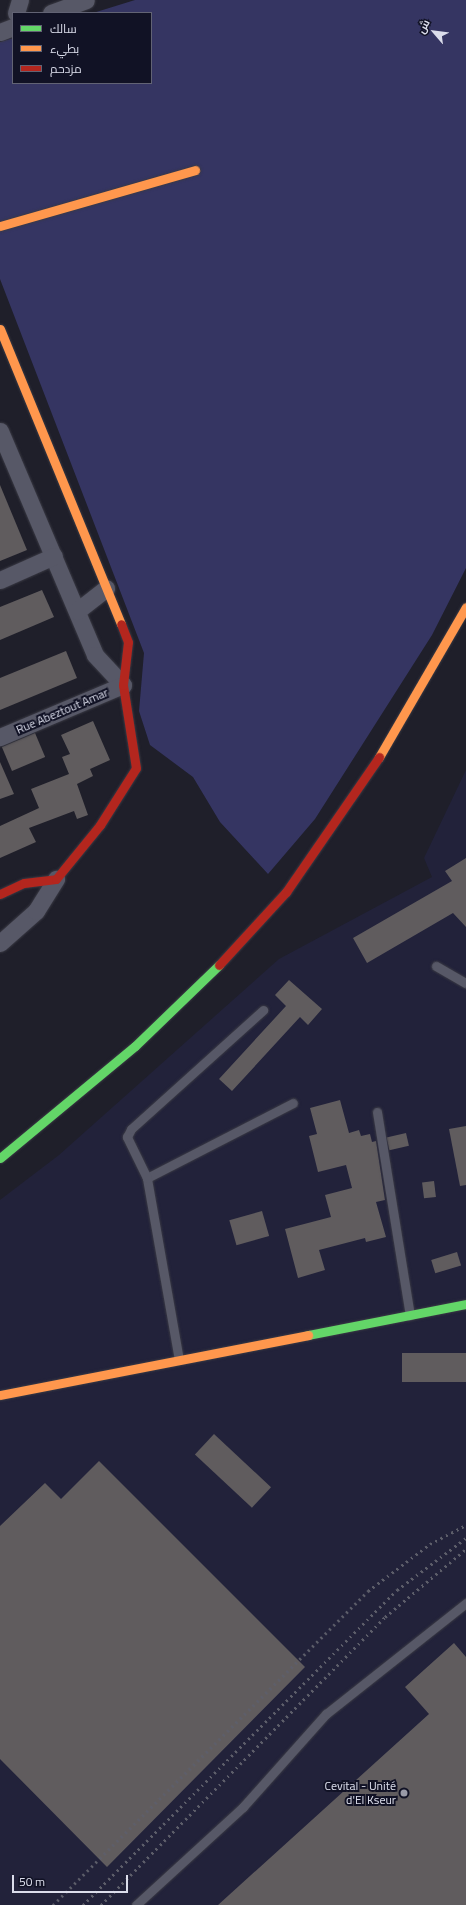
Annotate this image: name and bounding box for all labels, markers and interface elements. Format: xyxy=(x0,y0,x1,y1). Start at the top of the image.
legend xyxy=(12,12,152,84)
north arrow xyxy=(414,12,454,52)
text: ش xyxy=(411,15,436,37)
text: سالك xyxy=(50,17,77,40)
text: بطيء xyxy=(50,37,79,60)
text: مزدحم xyxy=(50,57,82,80)
street label: Rue Abeztout Amar xyxy=(14,685,110,737)
place label: Cevital - Unité d'El Kseur xyxy=(325,1779,396,1807)
marker: Cevital - Unité d'El Kseur xyxy=(399,1788,409,1798)
scale bar xyxy=(14,1867,130,1893)
text: 50 m xyxy=(19,1870,45,1893)

